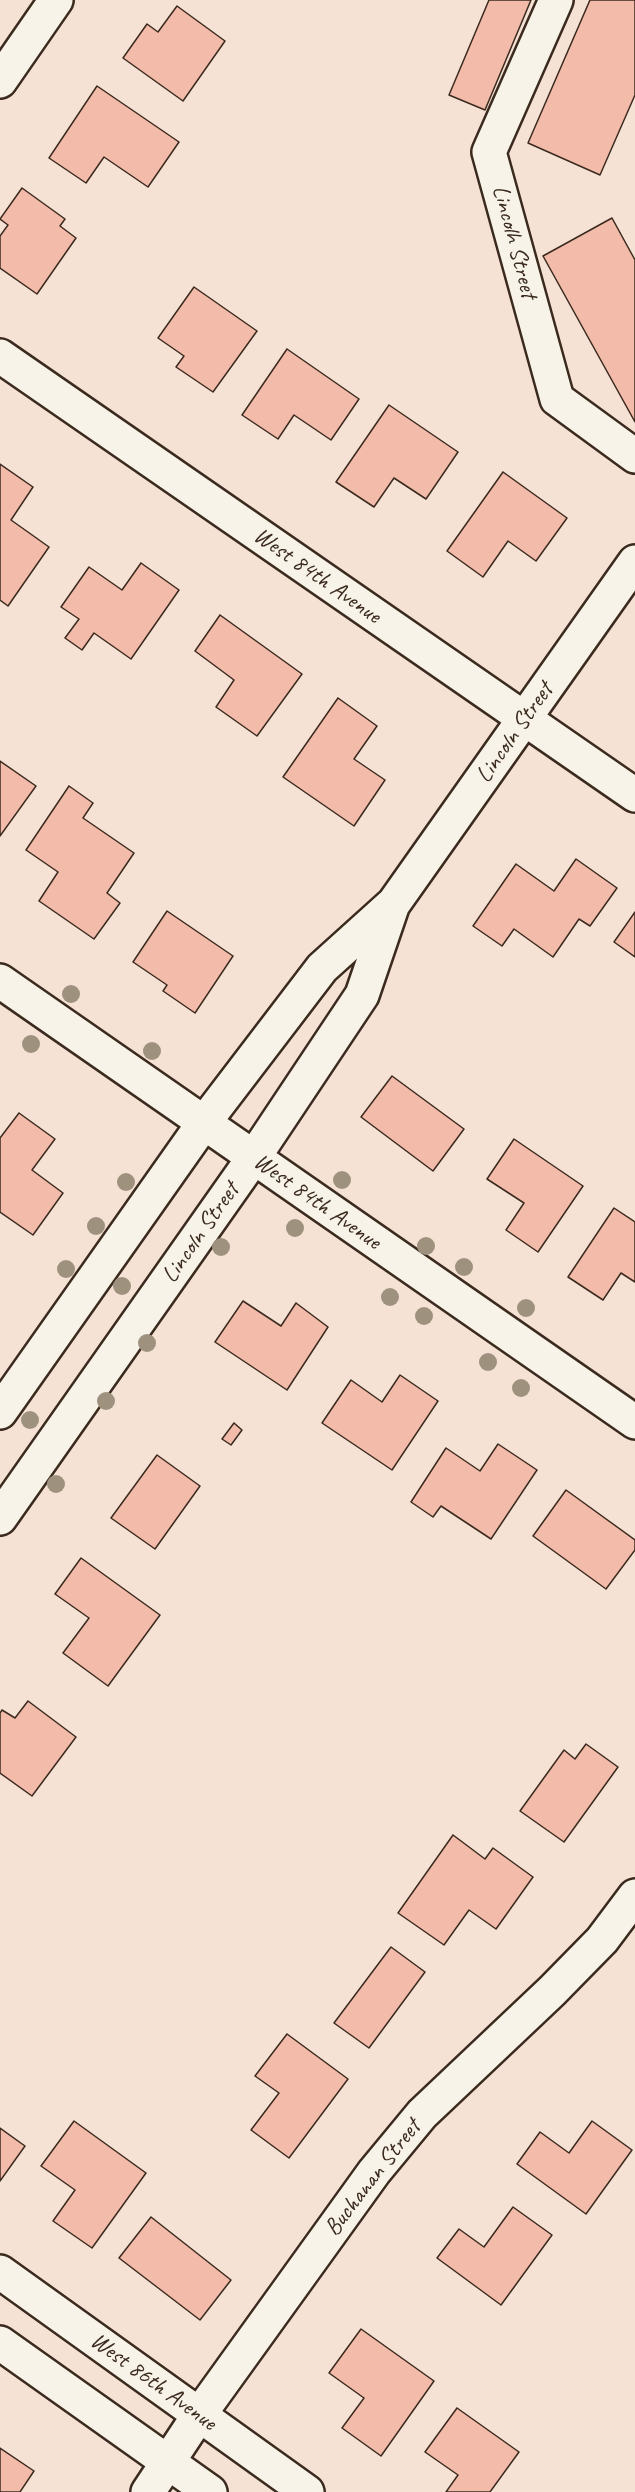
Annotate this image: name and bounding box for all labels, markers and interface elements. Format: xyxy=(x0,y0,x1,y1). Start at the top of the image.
street label: Lincolh Street xyxy=(485,182,543,302)
street label: West 84th Avenue xyxy=(248,522,386,630)
street label: Lincoln Street xyxy=(470,677,560,789)
street label: West 84th Avenue xyxy=(248,1148,386,1256)
street label: Lincoln Street xyxy=(156,1177,246,1289)
street label: Buchanan Street xyxy=(319,2114,427,2242)
street label: West 86th Avenue xyxy=(84,2327,222,2437)

